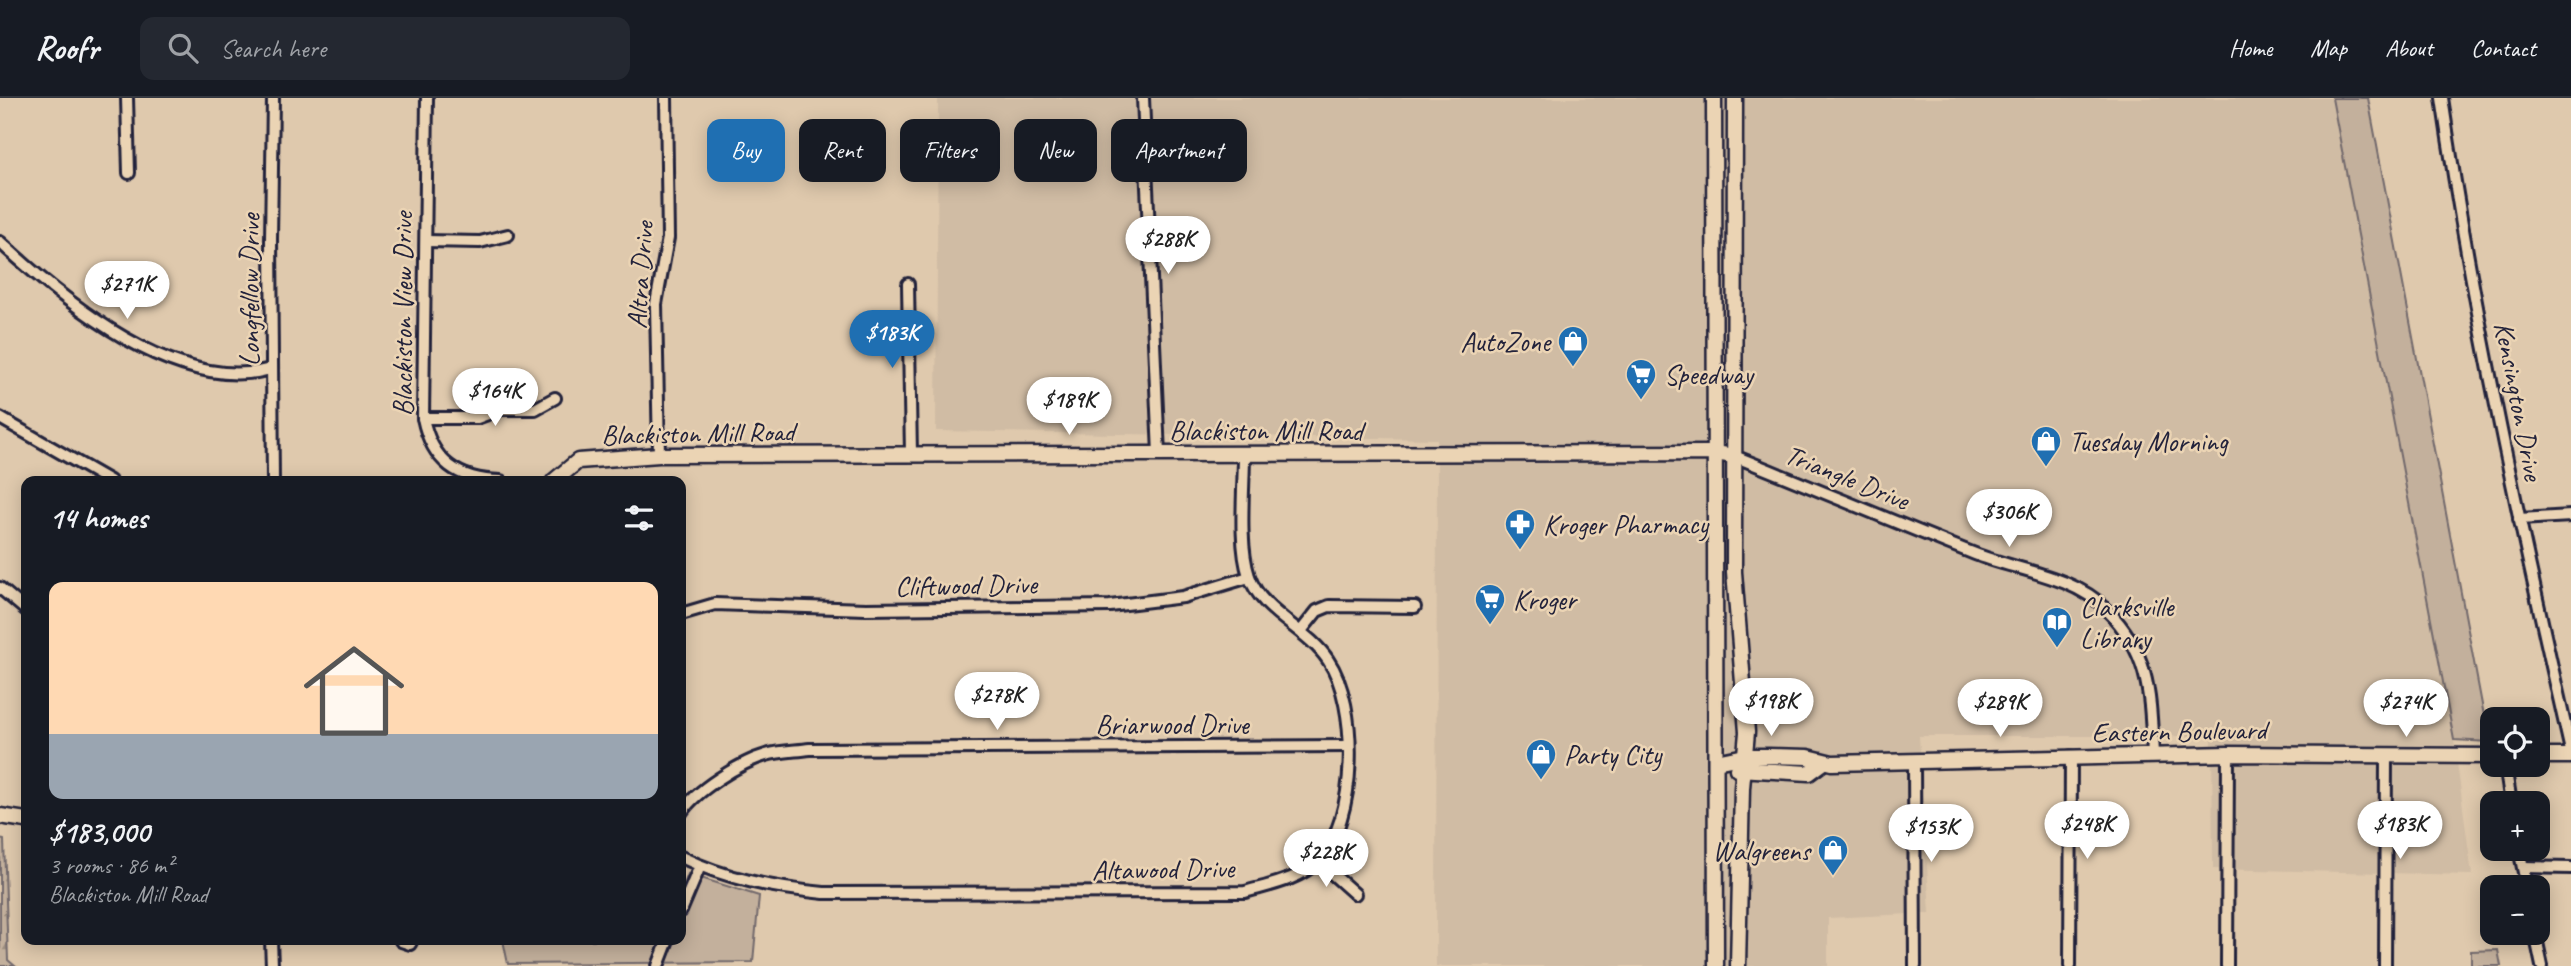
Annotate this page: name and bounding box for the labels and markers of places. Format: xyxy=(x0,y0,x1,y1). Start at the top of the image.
pin: $288K xyxy=(1119,216,1217,276)
pin: $271K xyxy=(78,262,176,321)
pin: $183K xyxy=(843,310,941,370)
place label: AutoZone xyxy=(1461,324,1552,359)
shop icon: AutoZone xyxy=(1556,324,1590,368)
supermarket icon: Speedway xyxy=(1624,357,1658,401)
place label: Speedway xyxy=(1664,357,1755,392)
pin: $164K xyxy=(446,368,544,428)
pin: $189K xyxy=(1020,378,1118,437)
shop icon: Tuesday Morning xyxy=(2029,424,2063,468)
place label: Tuesday Morning xyxy=(2069,424,2229,459)
pin: $306K xyxy=(1960,490,2058,549)
pharmacy icon: Kroger Pharmacy xyxy=(1503,507,1537,551)
place label: Kroger Pharmacy xyxy=(1543,507,1710,542)
supermarket icon: Kroger xyxy=(1473,582,1507,626)
place label: Kroger xyxy=(1513,582,1578,617)
place label: Clarksville Library xyxy=(2080,589,2175,656)
library icon: Clarksville Library xyxy=(2040,605,2074,649)
pin: $278K xyxy=(948,672,1046,732)
pin: $198K xyxy=(1722,678,1820,738)
pin: $289K xyxy=(1951,680,2049,739)
pin: $274K xyxy=(2357,680,2455,739)
shop icon: Party City xyxy=(1524,737,1558,781)
place label: Party City xyxy=(1564,737,1664,772)
pin: $248K xyxy=(2038,802,2136,861)
pin: $183K xyxy=(2351,802,2449,861)
pin: $153K xyxy=(1882,804,1980,864)
pin: $228K xyxy=(1277,830,1375,889)
place label: Walgreens xyxy=(1713,833,1812,868)
shop icon: Walgreens xyxy=(1816,833,1850,877)

